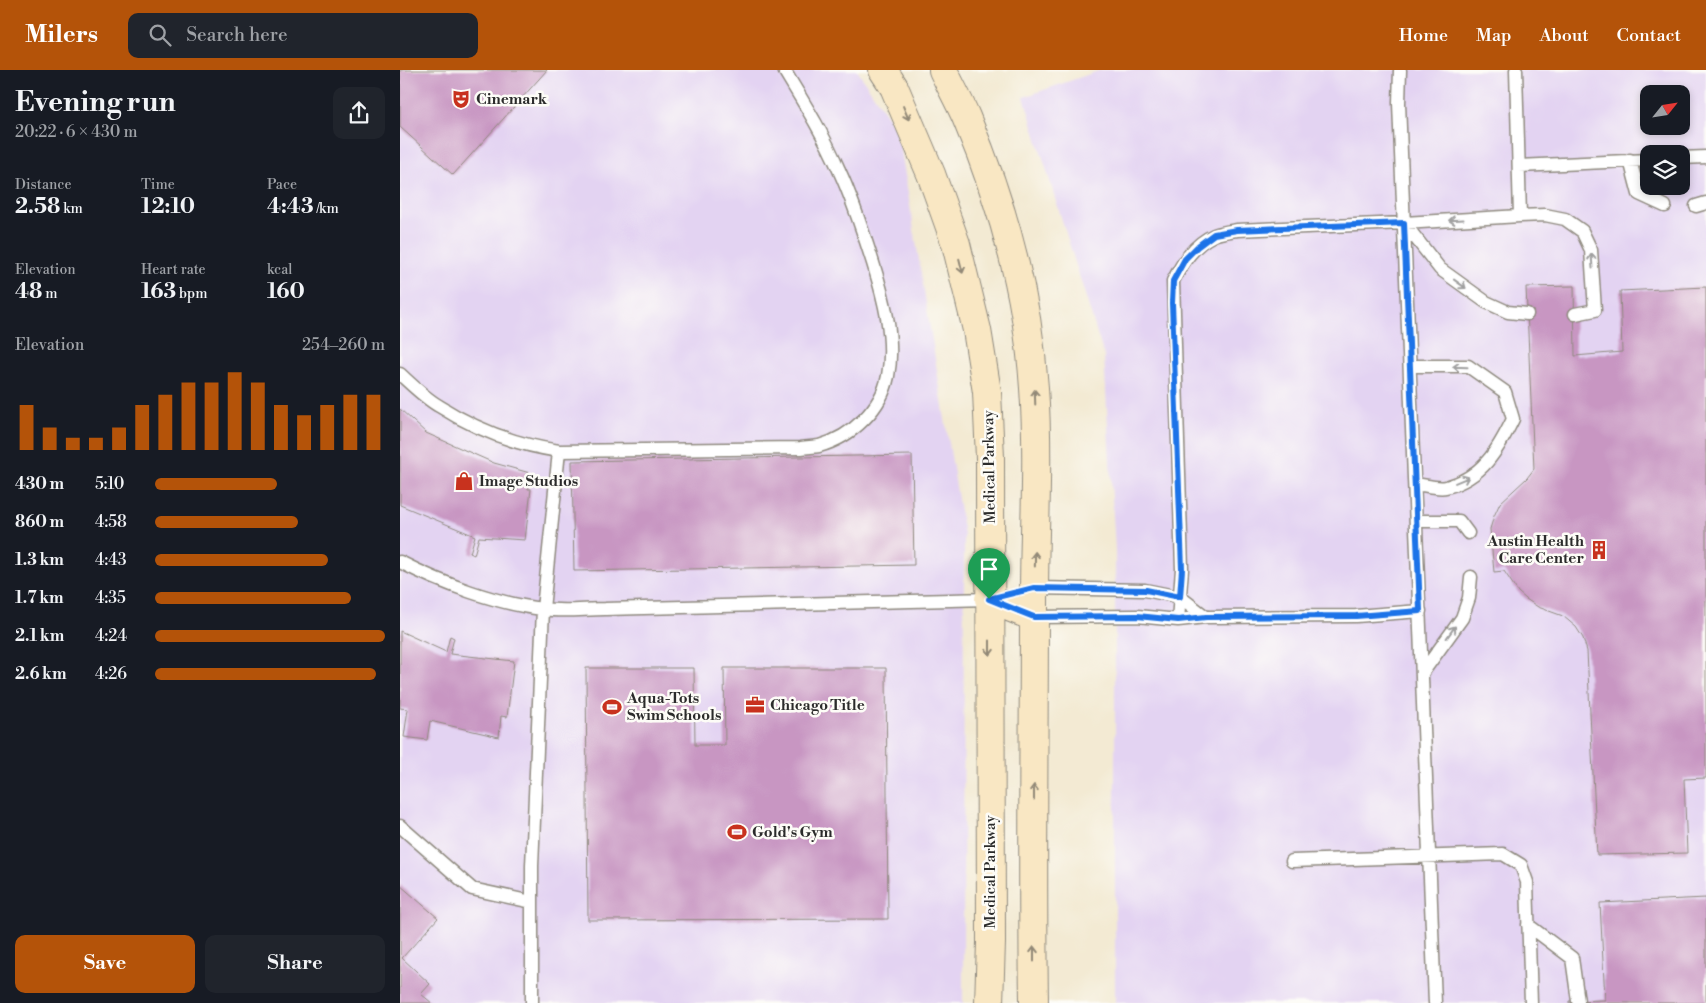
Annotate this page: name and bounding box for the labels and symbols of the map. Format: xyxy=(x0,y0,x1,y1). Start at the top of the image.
north arrow xyxy=(1640,85,1690,135)
theatre icon: Cinemark xyxy=(450,88,472,110)
place label: Cinemark xyxy=(476,90,548,109)
one-way arrow xyxy=(901,105,911,120)
one-way arrow xyxy=(1449,215,1465,224)
one-way arrow xyxy=(1587,254,1596,270)
one-way arrow xyxy=(957,257,966,273)
one-way arrow xyxy=(1453,279,1467,289)
one-way arrow xyxy=(1452,362,1468,371)
one-way arrow xyxy=(1030,389,1039,405)
street label: Medical Parkway xyxy=(979,409,1000,524)
shop icon: Image Studios xyxy=(453,470,475,492)
place label: Image Studios xyxy=(479,472,578,491)
one-way arrow xyxy=(1454,475,1469,485)
place label: Austin Health Care Center xyxy=(1486,532,1585,568)
building icon: Austin Health Care Center xyxy=(1588,539,1610,561)
pin xyxy=(968,548,1010,599)
one-way arrow xyxy=(1030,552,1040,568)
one-way arrow xyxy=(1446,625,1456,639)
one-way arrow xyxy=(985,639,995,655)
place label: Aqua-Tots Swim Schools xyxy=(626,689,721,725)
office icon: Chicago Title xyxy=(744,694,766,716)
sports icon: Aqua-Tots Swim Schools xyxy=(601,696,623,718)
place label: Chicago Title xyxy=(770,696,865,715)
one-way arrow xyxy=(1029,784,1039,800)
street label: Medical Parkway xyxy=(981,815,1000,929)
sports icon: Gold's Gym xyxy=(726,821,748,843)
place label: Gold's Gym xyxy=(752,823,833,842)
one-way arrow xyxy=(1029,947,1039,963)

